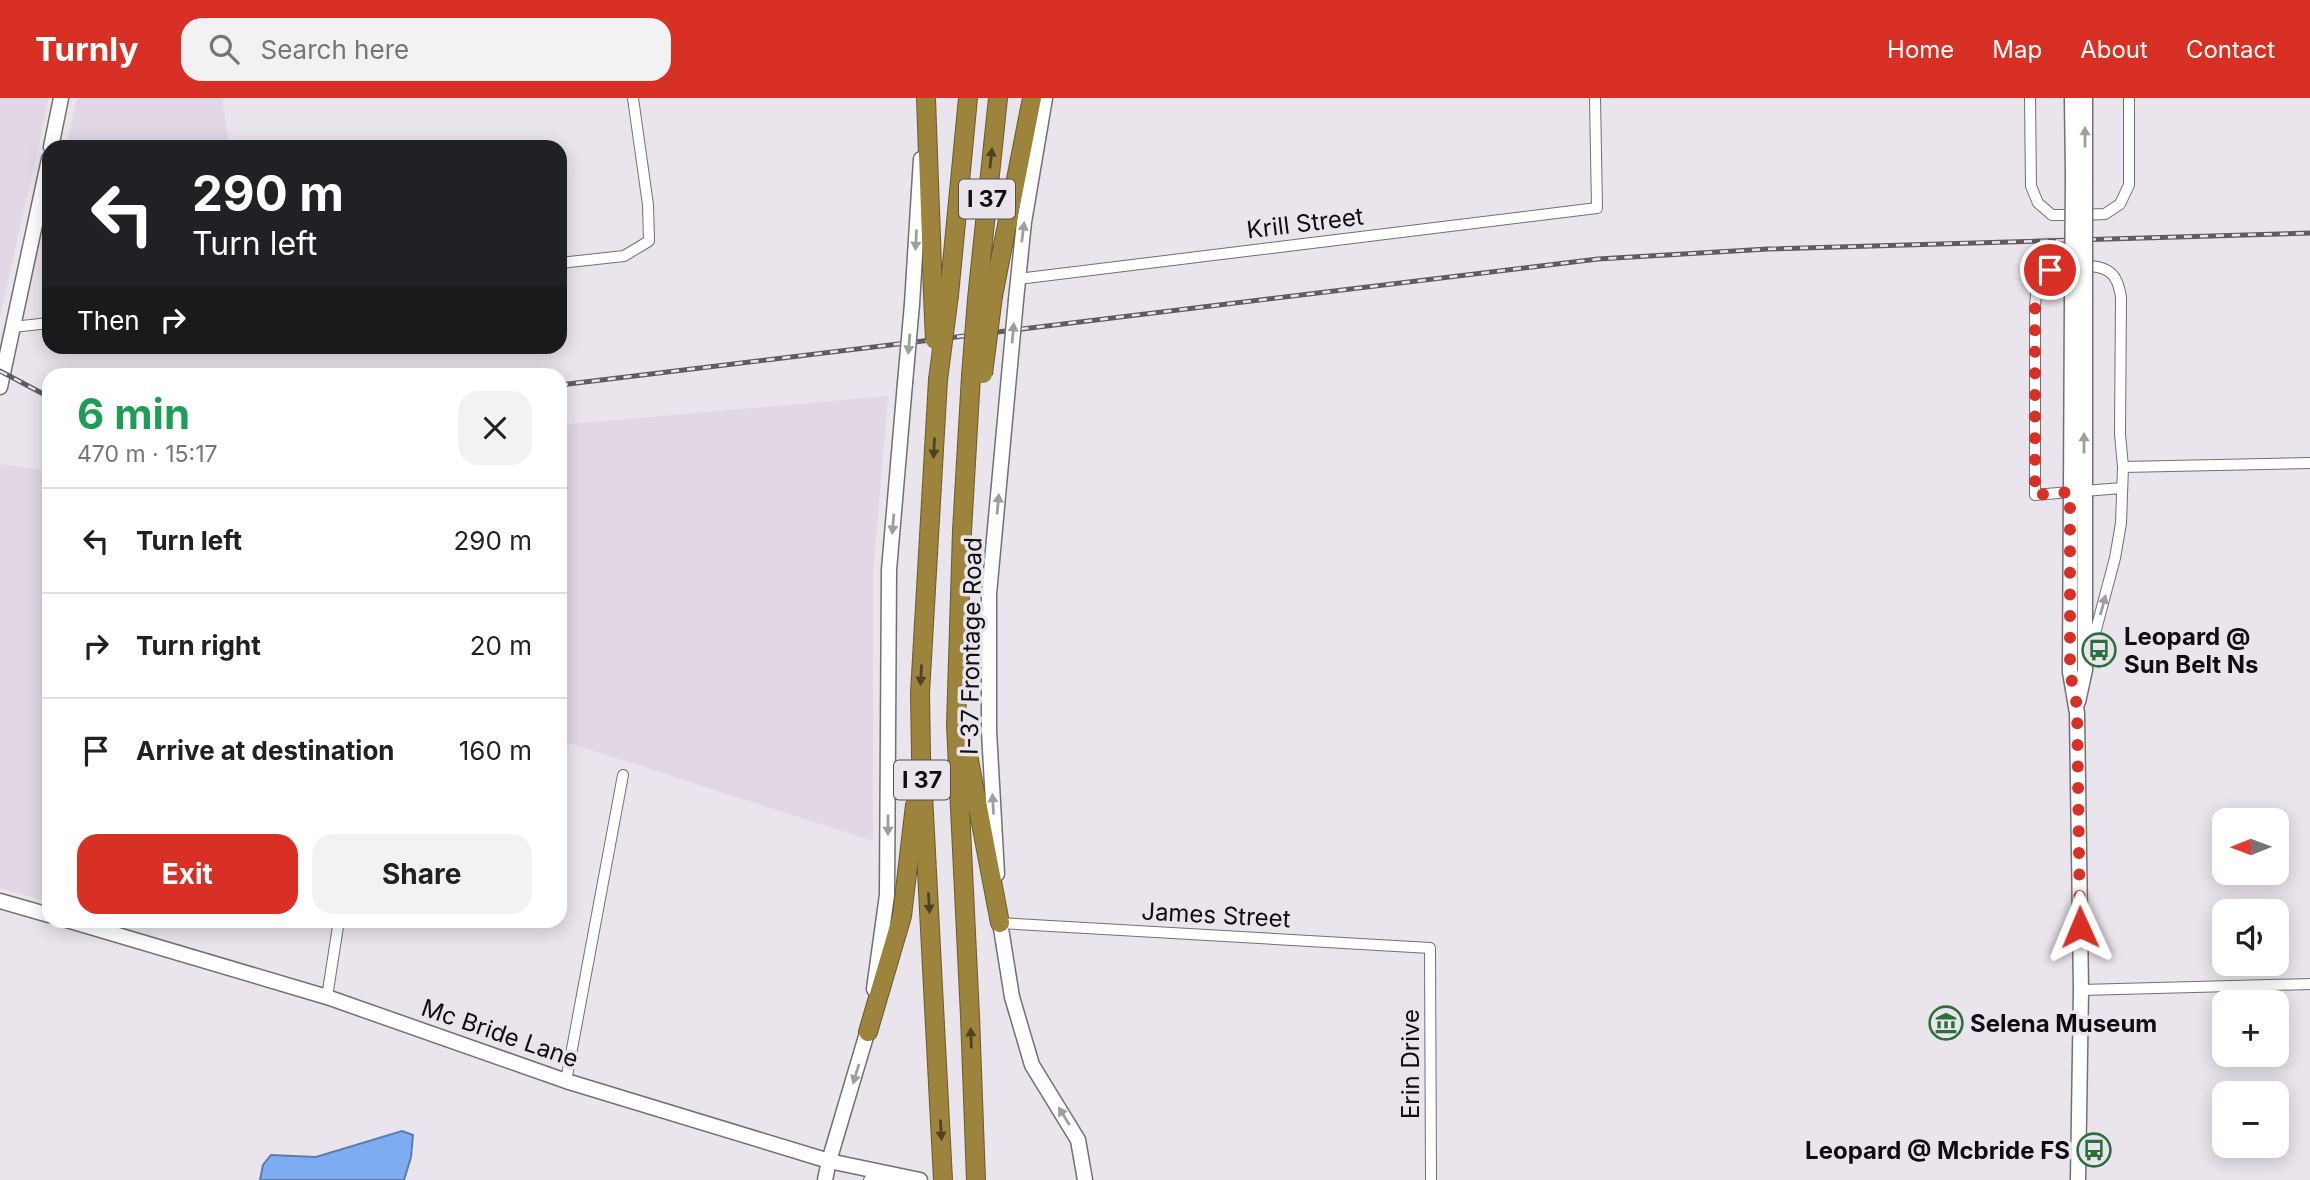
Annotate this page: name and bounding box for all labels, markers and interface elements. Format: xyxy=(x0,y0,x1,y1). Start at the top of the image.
search box xyxy=(181,18,671,81)
text: Turnly xyxy=(35,29,139,69)
icon: search xyxy=(205,30,243,68)
text: Search here xyxy=(261,34,409,65)
text: Home xyxy=(1887,35,1954,64)
text: Map xyxy=(1992,35,2042,64)
text: About xyxy=(2080,35,2148,64)
text: Contact xyxy=(2186,35,2275,64)
one-way arrow xyxy=(2079,126,2091,148)
one-way arrow xyxy=(986,147,997,169)
text: 290 m xyxy=(192,164,344,223)
icon: left xyxy=(77,168,168,259)
road number: I 37 xyxy=(959,180,1015,218)
street label: Krill Street xyxy=(1245,201,1365,245)
one-way arrow xyxy=(1018,221,1029,243)
text: Turn left xyxy=(192,224,317,263)
one-way arrow xyxy=(911,229,922,251)
pin xyxy=(2020,240,2080,300)
icon: arrive xyxy=(2031,251,2069,289)
icon: right xyxy=(154,301,192,339)
text: Then xyxy=(77,305,140,336)
one-way arrow xyxy=(1008,322,1019,344)
one-way arrow xyxy=(903,333,914,355)
text: 6 min xyxy=(77,388,190,439)
button: close xyxy=(458,391,532,465)
one-way arrow xyxy=(2078,432,2090,454)
one-way arrow xyxy=(928,438,939,460)
text: 470 m · 15:17 xyxy=(77,440,218,468)
one-way arrow xyxy=(992,492,1003,514)
one-way arrow xyxy=(887,513,898,535)
icon: left xyxy=(77,522,115,560)
text: Turn left xyxy=(136,525,242,556)
text: 290 m xyxy=(454,525,532,556)
street label: I-37 Frontage Road xyxy=(955,537,987,755)
one-way arrow xyxy=(2098,593,2109,615)
place label: Leopard @ Sun Belt Ns xyxy=(2124,622,2259,679)
icon: right xyxy=(77,627,115,665)
text: Turn right xyxy=(136,630,261,661)
text: 20 m xyxy=(470,630,532,661)
bus stop icon: Leopard @ Sun Belt Ns xyxy=(2080,631,2118,669)
one-way arrow xyxy=(915,665,926,687)
icon: arrive xyxy=(77,732,115,770)
text: Arrive at destination xyxy=(136,735,395,766)
text: 160 m xyxy=(459,735,532,766)
road number: I 37 xyxy=(894,760,950,800)
one-way arrow xyxy=(987,793,998,815)
north arrow xyxy=(2212,808,2289,886)
map controls xyxy=(2212,808,2289,1158)
one-way arrow xyxy=(882,814,893,836)
button: Exit xyxy=(77,834,298,914)
button: Share xyxy=(312,834,532,914)
position arrow xyxy=(2043,890,2117,964)
one-way arrow xyxy=(923,892,934,914)
street label: James Street xyxy=(1141,897,1291,933)
button: sound xyxy=(2212,899,2289,976)
button: + xyxy=(2212,990,2289,1067)
street label: Mc Bride Lane xyxy=(418,993,582,1073)
museum icon: Selena Museum xyxy=(1927,1004,1965,1042)
street label: Erin Drive xyxy=(1396,1009,1425,1119)
place label: Selena Museum xyxy=(1970,1009,2157,1038)
one-way arrow xyxy=(965,1027,977,1049)
one-way arrow xyxy=(850,1063,860,1084)
button: − xyxy=(2212,1081,2289,1158)
one-way arrow xyxy=(1058,1107,1071,1126)
one-way arrow xyxy=(935,1119,946,1141)
bus stop icon: Leopard @ Mcbride FS xyxy=(2075,1131,2113,1169)
place label: Leopard @ Mcbride FS xyxy=(1805,1136,2070,1165)

